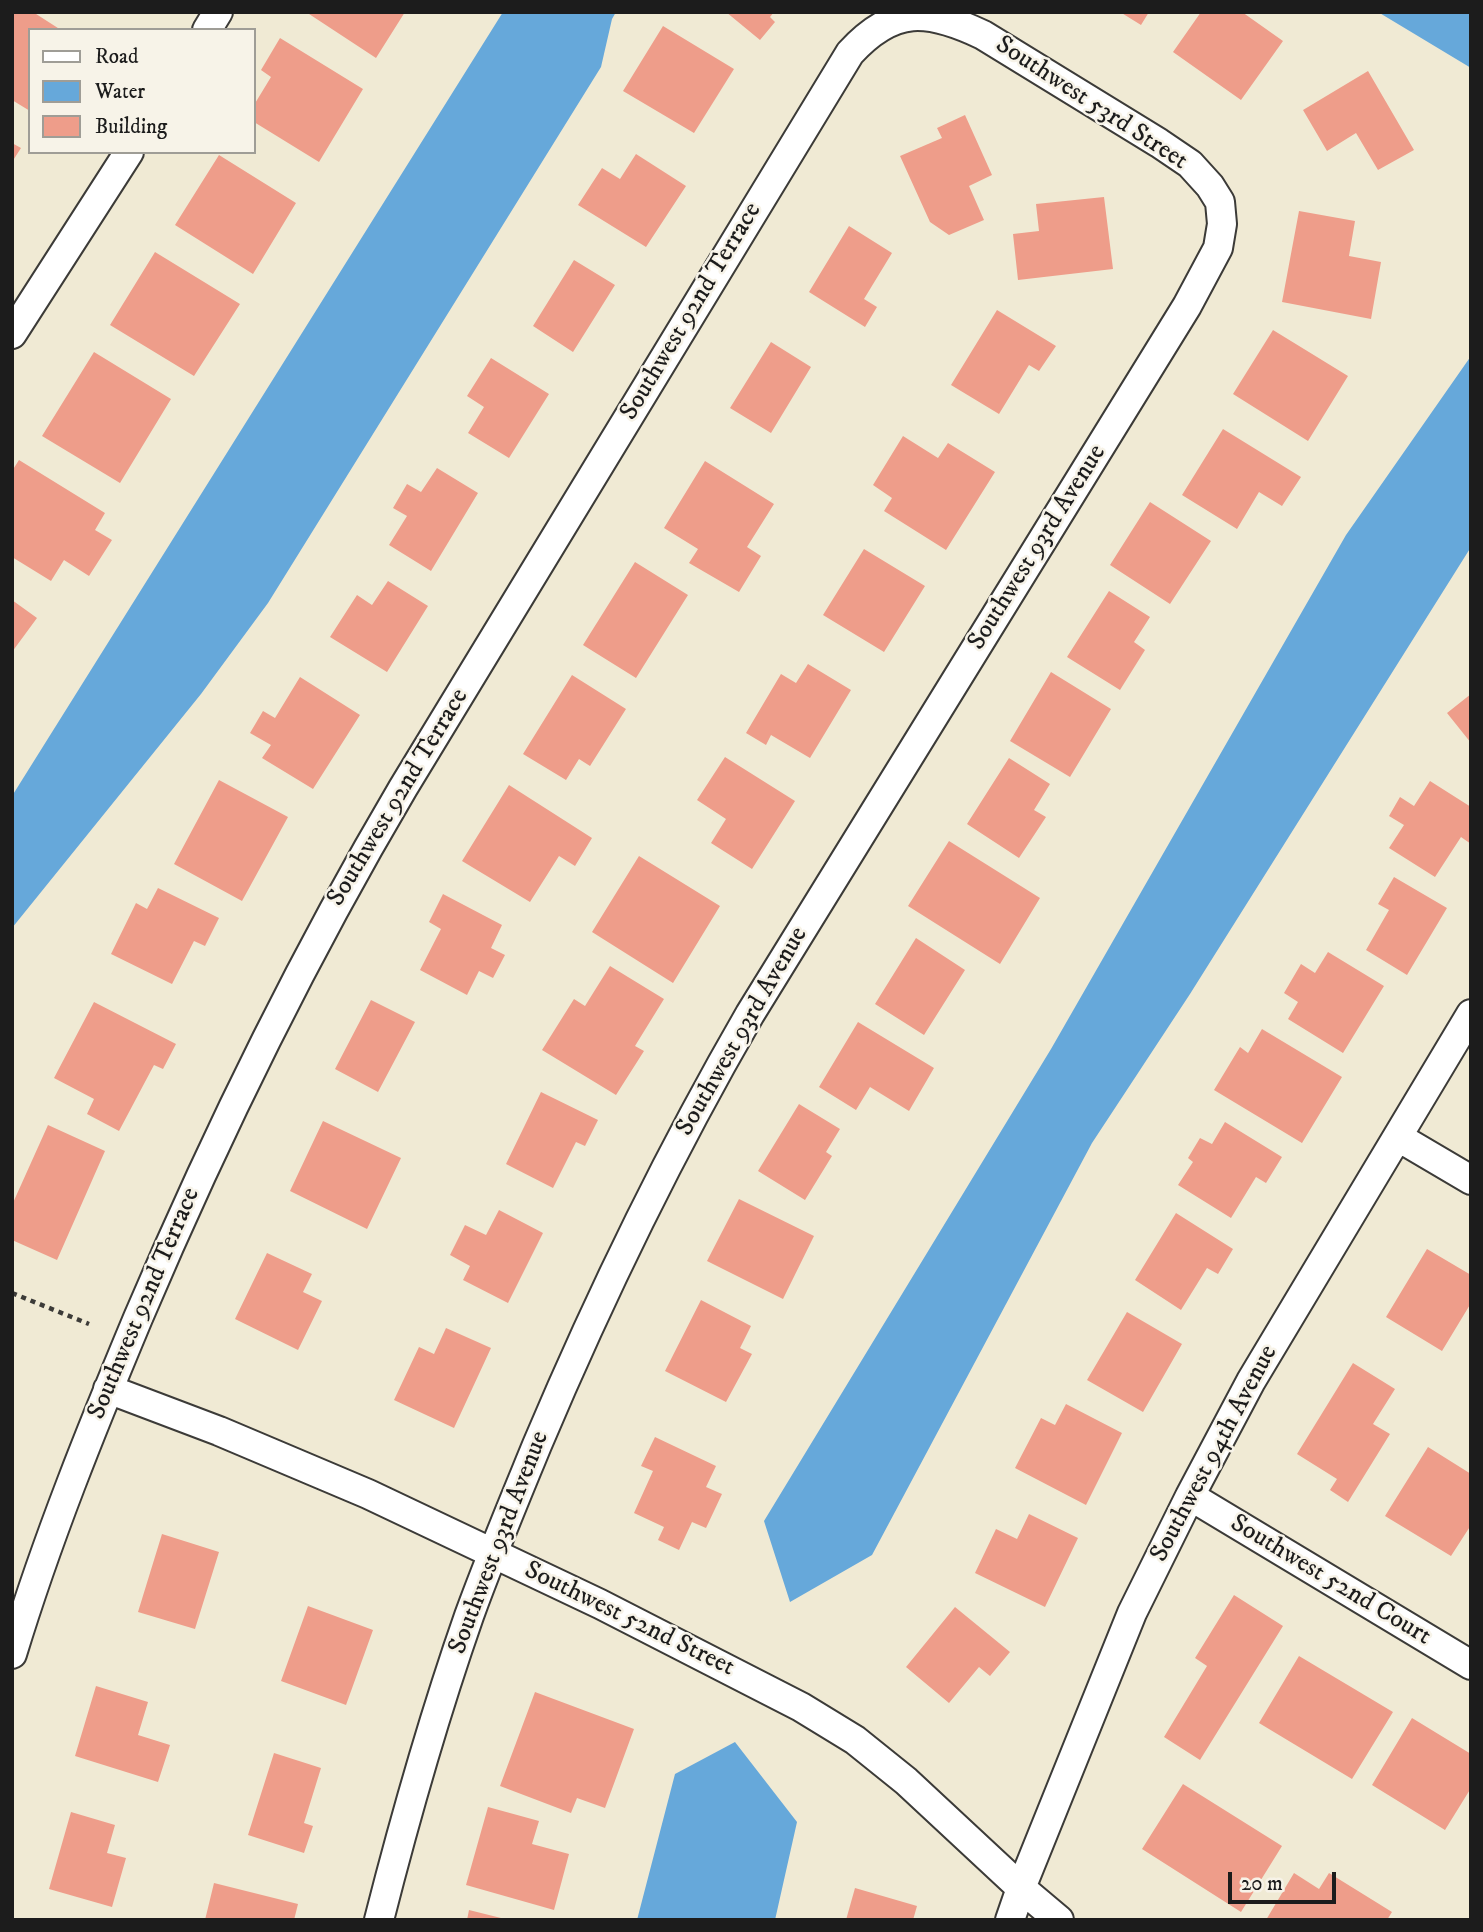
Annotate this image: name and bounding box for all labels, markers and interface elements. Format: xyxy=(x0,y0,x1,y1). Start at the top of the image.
legend xyxy=(28,28,256,154)
street label: Southwest 53rd Street xyxy=(989,30,1193,178)
text: Road xyxy=(95,44,139,70)
text: Water xyxy=(95,79,145,105)
text: Building xyxy=(95,114,167,140)
street label: Southwest 92nd Terrace xyxy=(615,197,769,427)
street label: Southwest 93rd Avenue xyxy=(962,440,1114,656)
street label: Southwest 92nd Terrace xyxy=(322,683,476,913)
street label: Southwest 93rd Avenue xyxy=(670,922,816,1142)
street label: Southwest 92nd Terrace xyxy=(82,1184,208,1424)
street label: Southwest 94th Avenue xyxy=(1145,1340,1285,1568)
street label: Southwest 93rd Avenue xyxy=(443,1427,557,1659)
street label: Southwest 52nd Court xyxy=(1224,1509,1436,1653)
street label: Southwest 52nd Street xyxy=(519,1556,739,1684)
scale bar xyxy=(1231,1858,1340,1902)
text: 20 m xyxy=(1241,1871,1283,1897)

